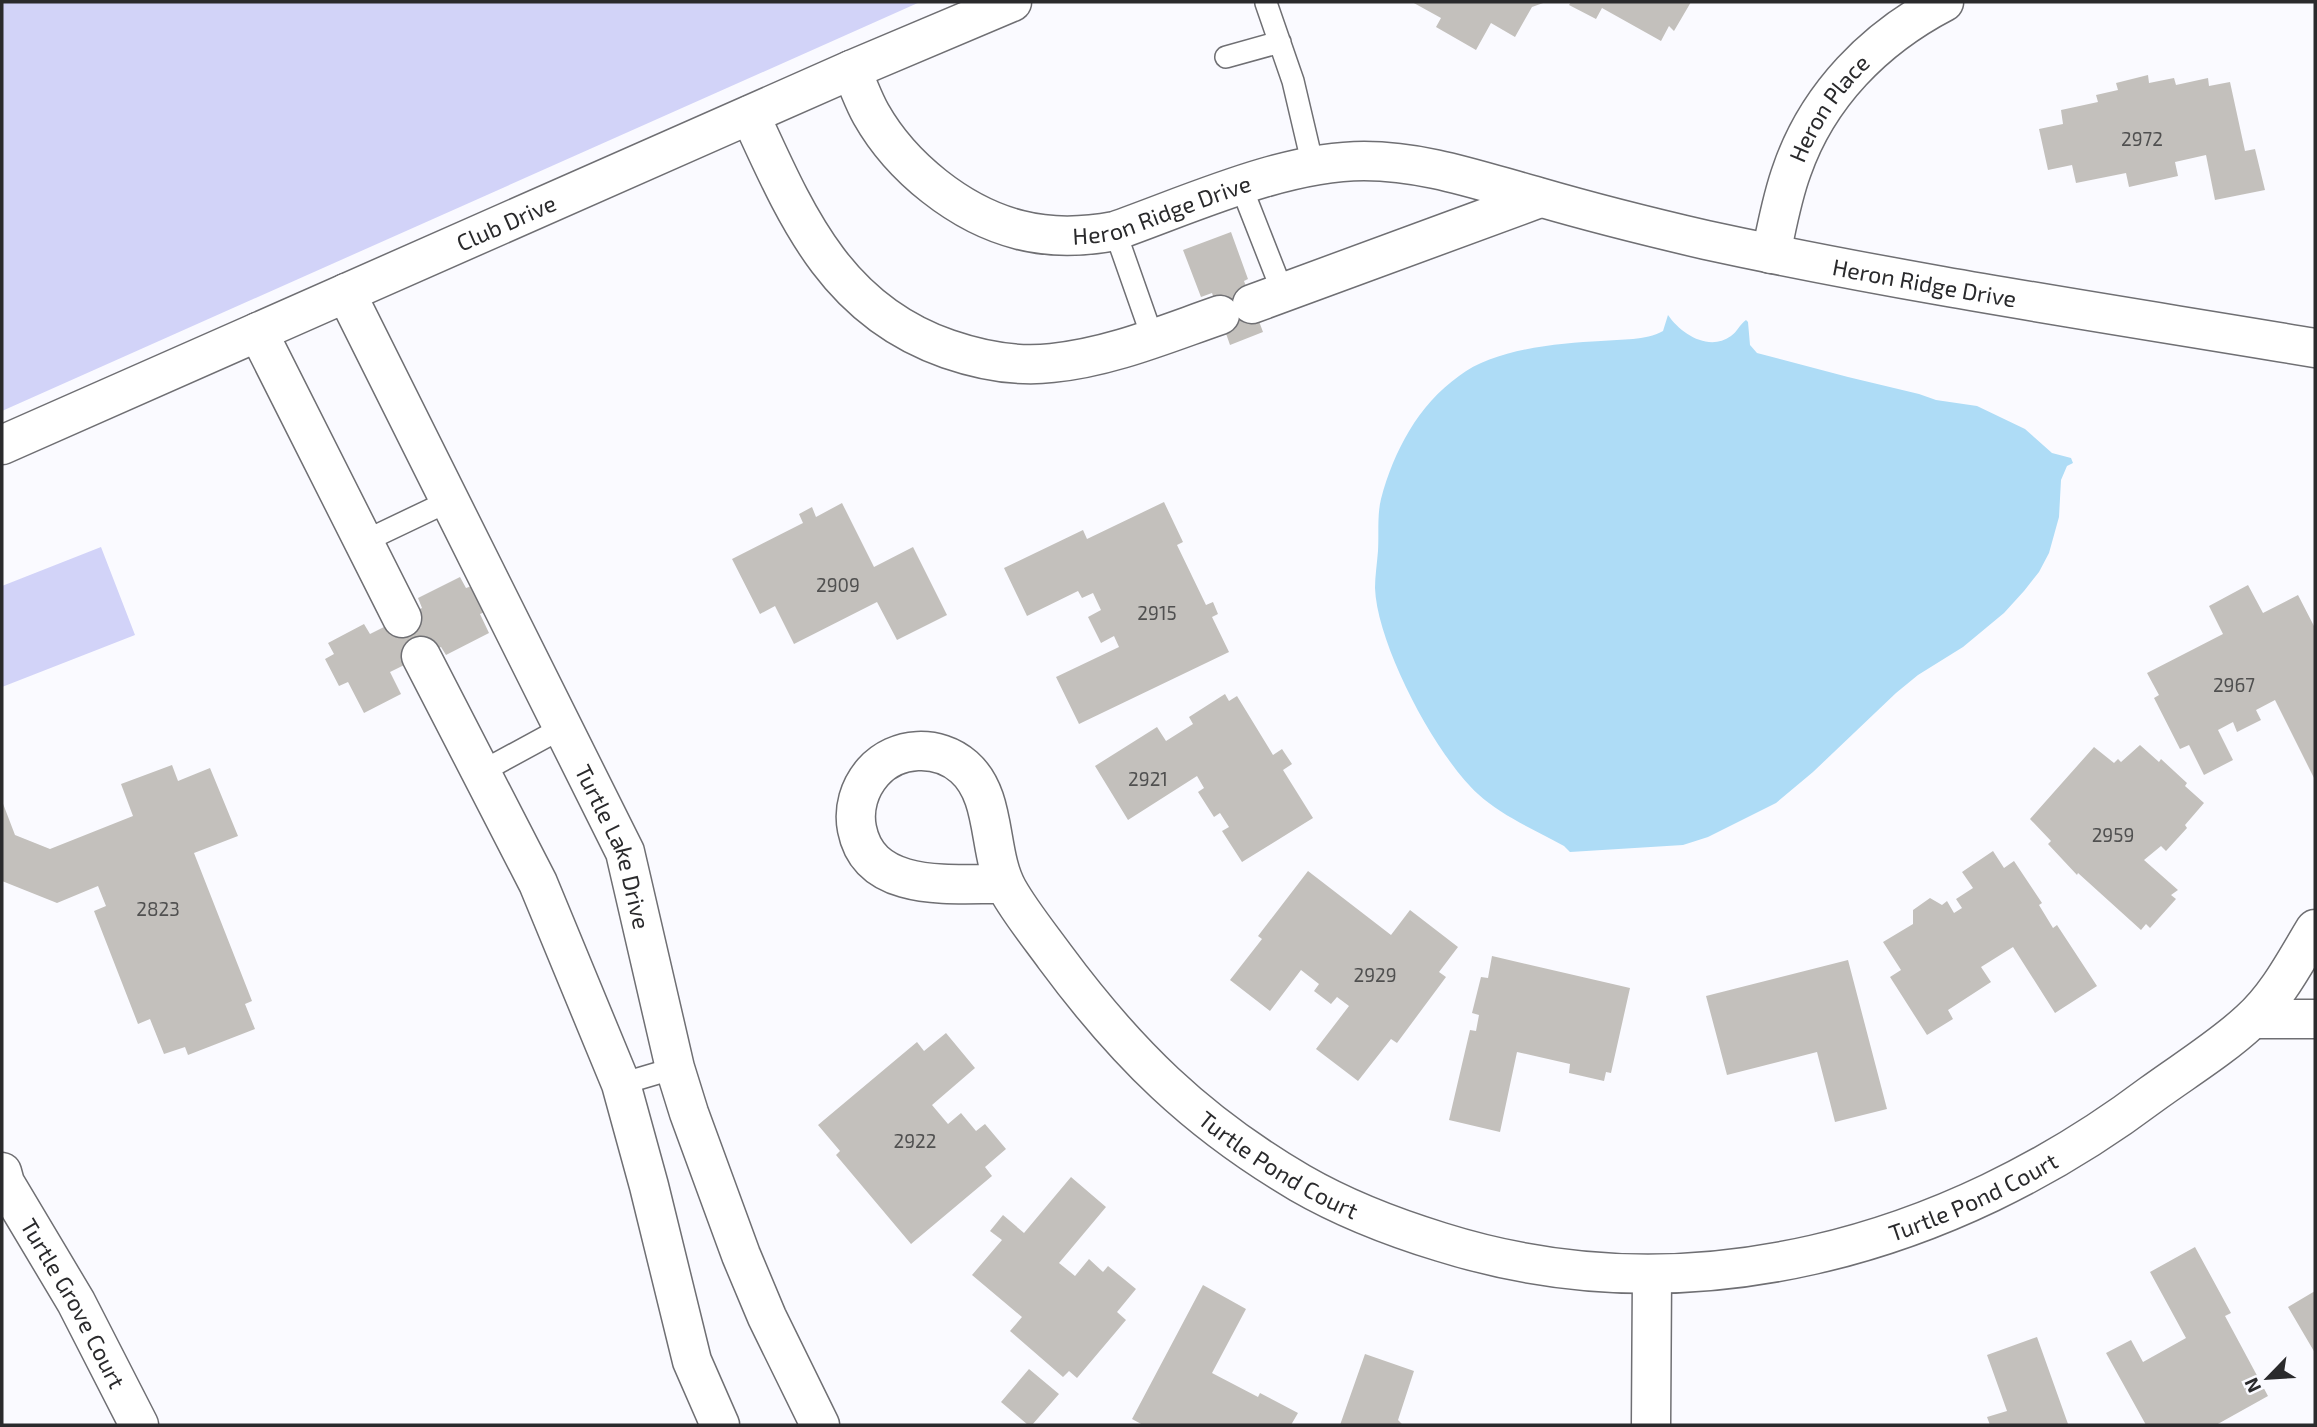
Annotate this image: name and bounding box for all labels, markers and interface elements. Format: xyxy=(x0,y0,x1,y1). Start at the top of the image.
street label: Heron Place xyxy=(1782,48,1875,166)
house number: 2972 xyxy=(2121,127,2163,150)
street label: Heron Ridge Drive xyxy=(1072,169,1254,250)
street label: Club Drive xyxy=(452,188,560,257)
street label: Heron Ridge Drive xyxy=(1830,252,2019,313)
house number: 2909 xyxy=(816,573,860,596)
house number: 2915 xyxy=(1137,601,1177,624)
house number: 2967 xyxy=(2213,673,2255,696)
street label: Turtle Lake Drive xyxy=(570,760,656,932)
house number: 2921 xyxy=(1128,767,1168,790)
house number: 2959 xyxy=(2092,823,2134,846)
house number: 2823 xyxy=(136,897,180,920)
house number: 2929 xyxy=(1353,963,1397,986)
street label: Turtle Pond Court xyxy=(1193,1105,1363,1224)
house number: 2922 xyxy=(894,1129,936,1152)
street label: Turtle Pond Court xyxy=(1885,1146,2063,1247)
street label: Turtle Grove Court xyxy=(15,1213,132,1393)
north arrow xyxy=(2233,1343,2303,1413)
text: N xyxy=(2239,1374,2265,1396)

